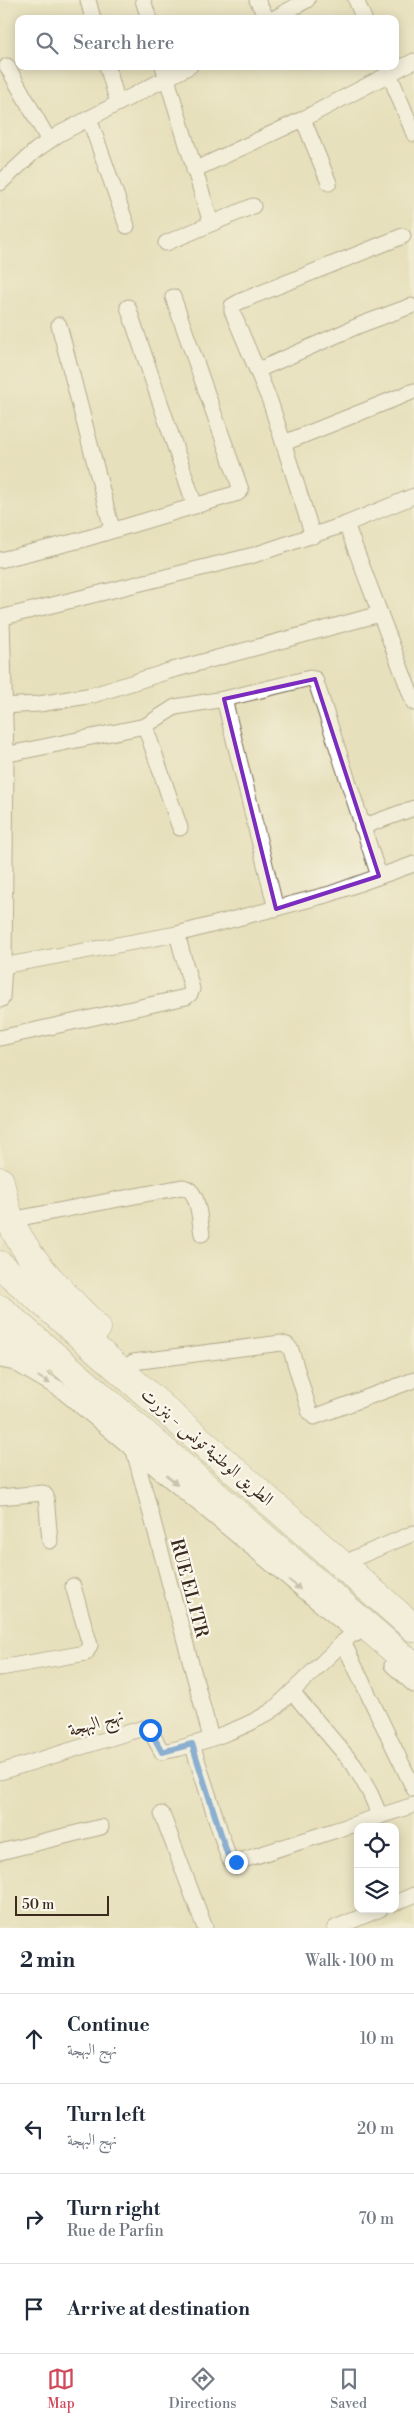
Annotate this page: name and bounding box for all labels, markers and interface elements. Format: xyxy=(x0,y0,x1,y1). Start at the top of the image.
search box xyxy=(15,15,399,70)
icon: search xyxy=(33,29,61,57)
text: Search here xyxy=(73,31,174,55)
one-way arrow xyxy=(38,1375,51,1384)
street label: الطريق الوطنية تونس - بنزرت xyxy=(136,1383,278,1511)
one-way arrow xyxy=(165,1474,177,1486)
street label: RUE EL ITR xyxy=(165,1536,213,1641)
one-way arrow xyxy=(289,1580,302,1591)
street label: نهج البهجة xyxy=(66,1704,128,1746)
route start xyxy=(139,1719,162,1742)
map controls xyxy=(354,1823,399,1913)
button: locate xyxy=(354,1823,399,1868)
route end xyxy=(225,1851,248,1874)
button: layers xyxy=(354,1868,399,1913)
scale bar xyxy=(15,1893,109,1916)
text: 50 m xyxy=(22,1896,54,1914)
text: 2 min xyxy=(20,1948,75,1974)
text: Walk · 100 m xyxy=(305,1951,394,1971)
text: Continue xyxy=(67,2013,150,2037)
icon: ahead xyxy=(20,2025,48,2053)
text: 10 m xyxy=(360,2029,394,2049)
text: نهج البهجة xyxy=(67,2040,117,2060)
text: Turn left xyxy=(67,2103,146,2127)
icon: left xyxy=(20,2115,48,2143)
text: 20 m xyxy=(357,2119,394,2139)
text: نهج البهجة xyxy=(67,2130,117,2150)
text: Turn right xyxy=(67,2197,160,2221)
icon: right xyxy=(20,2205,48,2233)
text: 70 m xyxy=(358,2209,394,2229)
text: Rue de Parfin xyxy=(67,2221,164,2241)
icon: arrive xyxy=(20,2295,48,2323)
text: Arrive at destination xyxy=(67,2297,250,2321)
tab: Map xyxy=(47,2365,75,2413)
tab: Directions xyxy=(169,2365,236,2413)
tab: Saved xyxy=(330,2365,367,2413)

